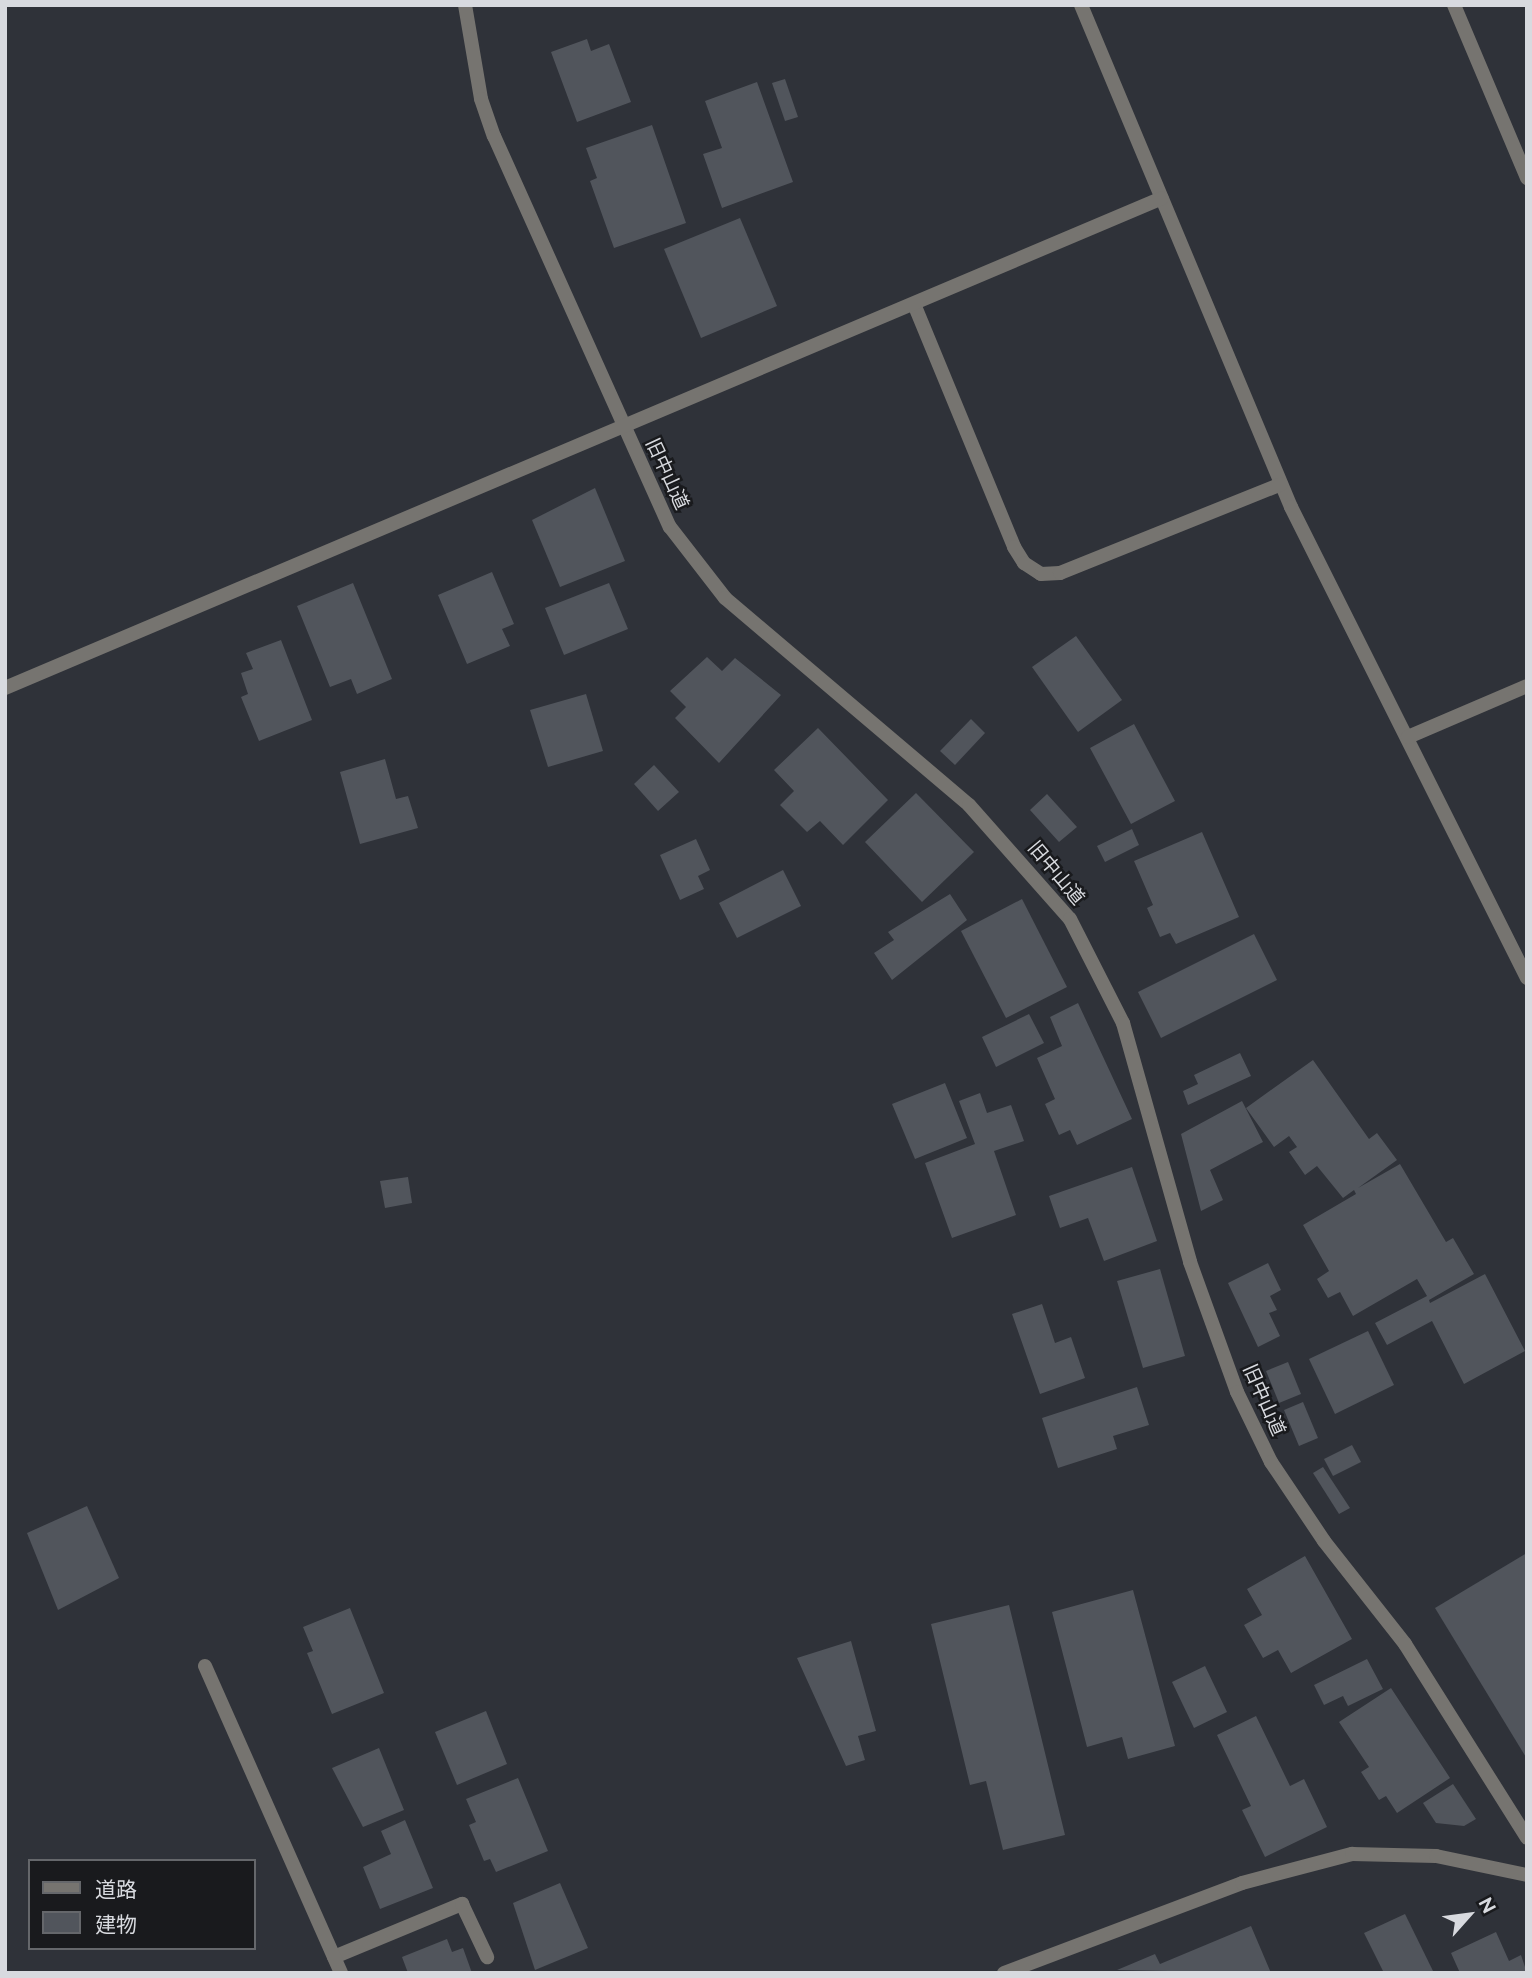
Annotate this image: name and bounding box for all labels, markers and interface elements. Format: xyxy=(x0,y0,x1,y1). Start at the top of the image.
street label: 旧中山道 xyxy=(641,435,693,513)
street label: 旧中山道 xyxy=(1023,837,1089,909)
street label: 旧中山道 xyxy=(1238,1361,1290,1439)
legend xyxy=(28,1859,256,1950)
text: 道路 xyxy=(95,1877,137,1902)
north arrow xyxy=(1434,1880,1504,1950)
text: N xyxy=(1474,1894,1501,1917)
text: 建物 xyxy=(95,1912,137,1937)

